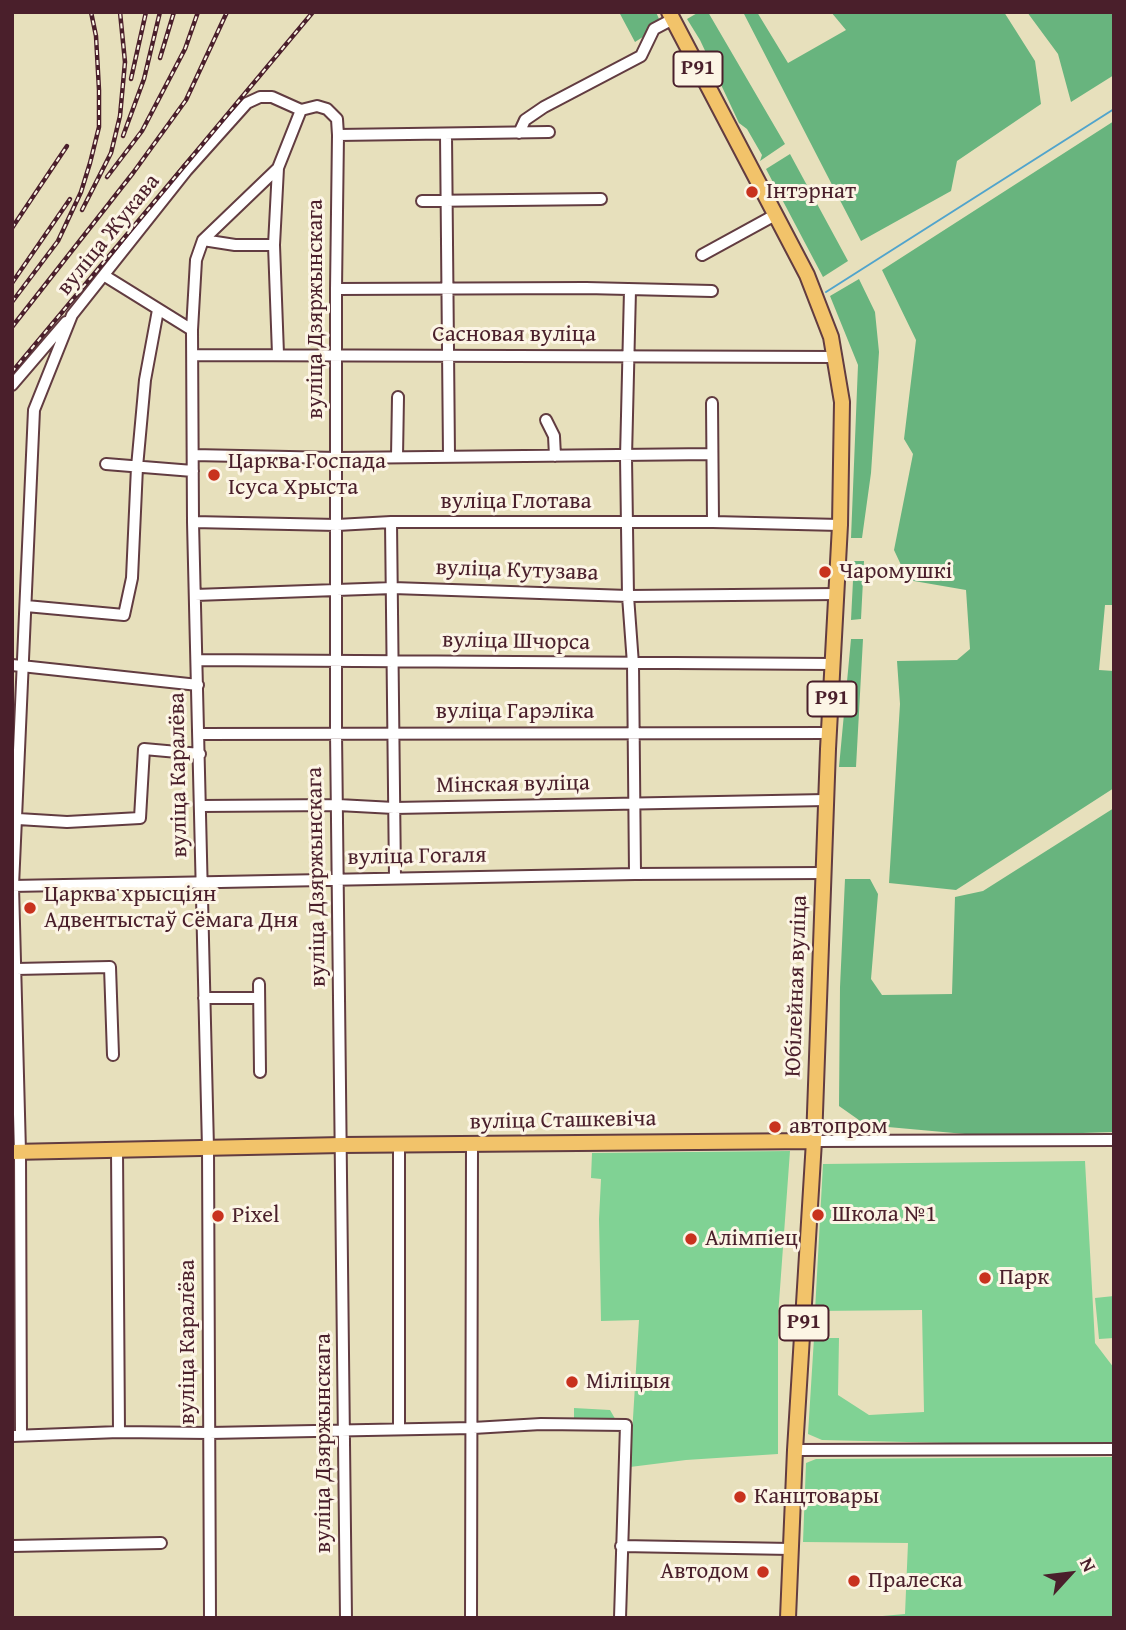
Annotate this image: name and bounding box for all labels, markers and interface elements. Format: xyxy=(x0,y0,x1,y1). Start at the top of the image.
road number: Р91 xyxy=(674,52,722,86)
street label: вуліца Жукава xyxy=(52,169,166,301)
place label: Інтэрнат xyxy=(766,178,856,206)
marker: Інтэрнат xyxy=(744,184,760,200)
street label: вуліца Дзяржынскага xyxy=(302,199,330,419)
street label: Сасновая вуліца xyxy=(432,321,596,349)
place label: Царква Госпада Ісуса Хрыста xyxy=(228,448,386,502)
marker: Царква Госпада Ісуса Хрыста xyxy=(206,467,222,483)
street label: вуліца Глотава xyxy=(441,488,591,516)
street label: вуліца Кутузава xyxy=(435,554,599,588)
place label: Чаромушкі xyxy=(839,558,952,586)
marker: Чаромушкі xyxy=(817,564,833,580)
street label: вуліца Шчорса xyxy=(442,627,590,657)
road number: Р91 xyxy=(808,682,856,716)
street label: вуліца Каралёва xyxy=(164,692,194,858)
street label: вуліца Гарэліка xyxy=(436,698,594,726)
street label: вуліца Дзяржынскага xyxy=(301,767,333,987)
street label: Мінская вуліца xyxy=(436,770,590,800)
street label: вуліца Гогаля xyxy=(347,842,487,872)
place label: Царква хрысціян Адвентыстаў Сёмага Дня xyxy=(44,881,298,935)
street label: Юбілейная вуліца xyxy=(780,895,814,1077)
marker: Царква хрысціян Адвентыстаў Сёмага Дня xyxy=(22,900,38,916)
street label: вуліца Сташкевіча xyxy=(469,1106,657,1136)
place label: автопром xyxy=(789,1113,888,1141)
marker: автопром xyxy=(767,1119,783,1135)
place label: Школа №1 xyxy=(832,1201,936,1229)
place label: Pixel xyxy=(232,1202,279,1230)
marker: Школа №1 xyxy=(810,1207,826,1223)
marker: Pixel xyxy=(210,1208,226,1224)
place label: Алімпіец xyxy=(705,1225,798,1253)
marker: Алімпіец xyxy=(683,1231,699,1247)
street label: вуліца Каралёва xyxy=(174,1259,202,1425)
place label: Парк xyxy=(999,1264,1049,1292)
marker: Парк xyxy=(977,1270,993,1286)
road number: Р91 xyxy=(780,1306,828,1340)
street label: вуліца Дзяржынскага xyxy=(310,1333,338,1553)
place label: Міліцыя xyxy=(586,1368,670,1396)
marker: Міліцыя xyxy=(564,1374,580,1390)
place label: Канцтовары xyxy=(754,1483,879,1511)
marker: Канцтовары xyxy=(732,1489,748,1505)
north arrow xyxy=(1035,1539,1105,1609)
text: N xyxy=(1073,1552,1104,1576)
place label: Автодом xyxy=(660,1558,749,1586)
marker: Автодом xyxy=(755,1564,771,1580)
place label: Пралеска xyxy=(868,1567,963,1595)
marker: Пралеска xyxy=(846,1573,862,1589)

